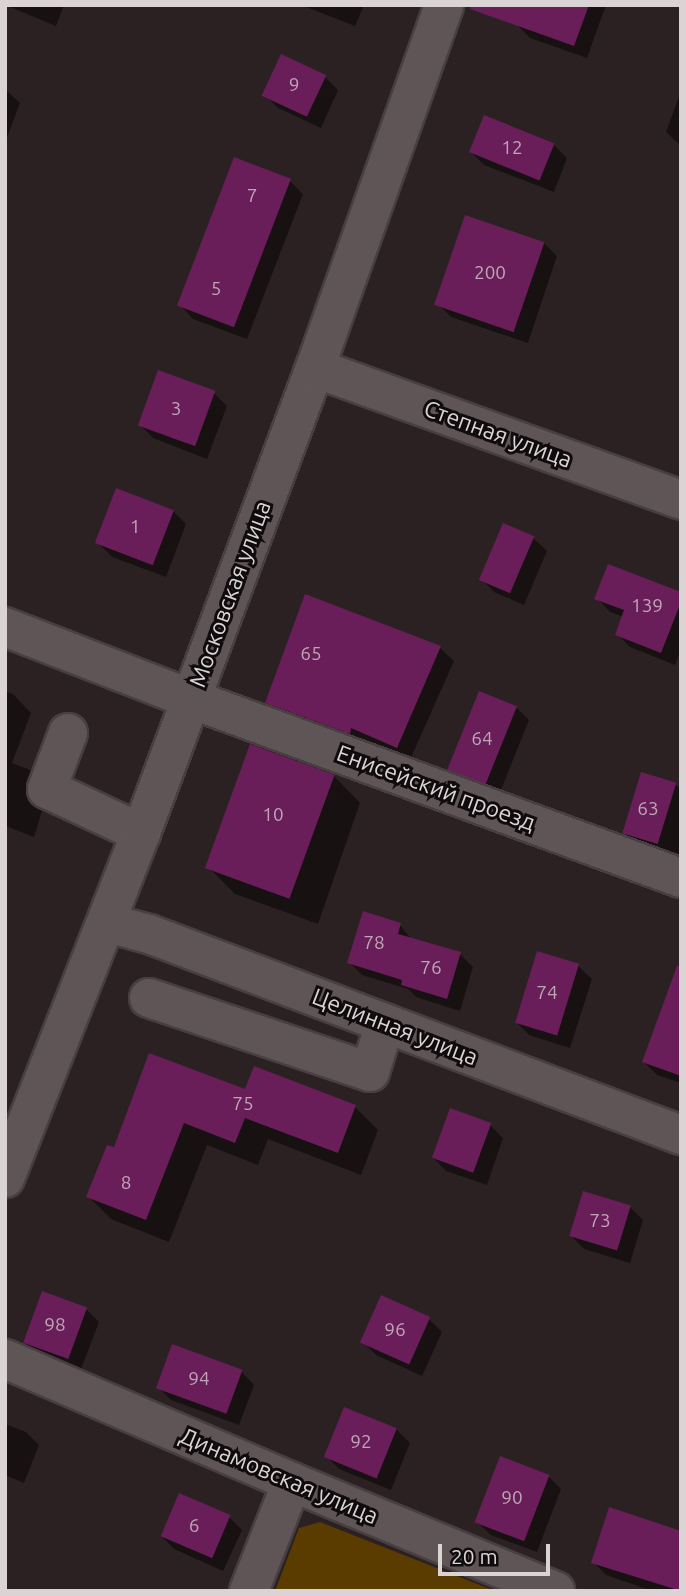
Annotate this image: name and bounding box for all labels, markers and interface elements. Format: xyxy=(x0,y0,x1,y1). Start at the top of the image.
house number: 9 xyxy=(289,74,299,96)
house number: 12 xyxy=(501,137,523,159)
house number: 7 xyxy=(247,185,257,207)
house number: 200 xyxy=(474,262,506,284)
house number: 5 xyxy=(211,278,221,300)
street label: Степная улица xyxy=(420,394,576,474)
house number: 3 xyxy=(171,398,181,420)
street label: Московская улица xyxy=(183,497,277,691)
house number: 1 xyxy=(130,516,140,538)
house number: 139 xyxy=(631,595,663,617)
house number: 65 xyxy=(300,643,322,665)
house number: 64 xyxy=(471,728,493,750)
street label: Енисейский проезд xyxy=(333,739,539,837)
house number: 63 xyxy=(637,798,659,820)
house number: 10 xyxy=(262,804,284,826)
house number: 78 xyxy=(363,932,385,954)
house number: 76 xyxy=(420,957,442,979)
house number: 74 xyxy=(536,982,558,1004)
street label: Целинная улица xyxy=(308,983,482,1071)
house number: 75 xyxy=(232,1093,254,1115)
house number: 8 xyxy=(121,1172,131,1194)
house number: 73 xyxy=(589,1210,611,1232)
house number: 98 xyxy=(44,1314,66,1336)
house number: 96 xyxy=(384,1319,406,1341)
house number: 94 xyxy=(188,1368,210,1390)
street label: Динамовская улица xyxy=(176,1422,382,1530)
house number: 92 xyxy=(350,1431,372,1453)
house number: 90 xyxy=(501,1487,523,1509)
house number: 6 xyxy=(189,1515,199,1537)
scale bar xyxy=(441,1530,553,1574)
text: 20 m xyxy=(451,1544,498,1568)

